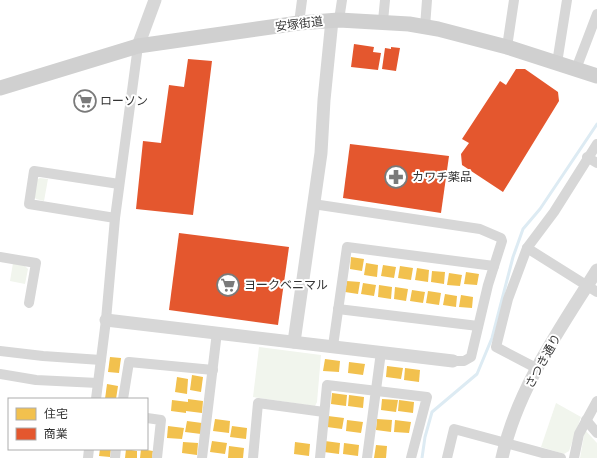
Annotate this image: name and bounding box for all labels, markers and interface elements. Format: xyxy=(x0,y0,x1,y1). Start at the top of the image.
street label: 安塚街道 xyxy=(274,12,324,35)
supermarket icon: ローソン xyxy=(72,88,98,114)
place label: ローソン xyxy=(100,92,148,109)
pharmacy icon: カワチ薬品 xyxy=(383,164,409,190)
place label: カワチ薬品 xyxy=(412,168,472,185)
supermarket icon: ヨークベニマル xyxy=(215,272,241,298)
place label: ヨークベニマル xyxy=(244,276,328,293)
street label: さつき通り xyxy=(521,330,565,391)
legend xyxy=(8,398,148,450)
text: 住宅 xyxy=(44,405,68,422)
text: 商業 xyxy=(44,425,68,442)

